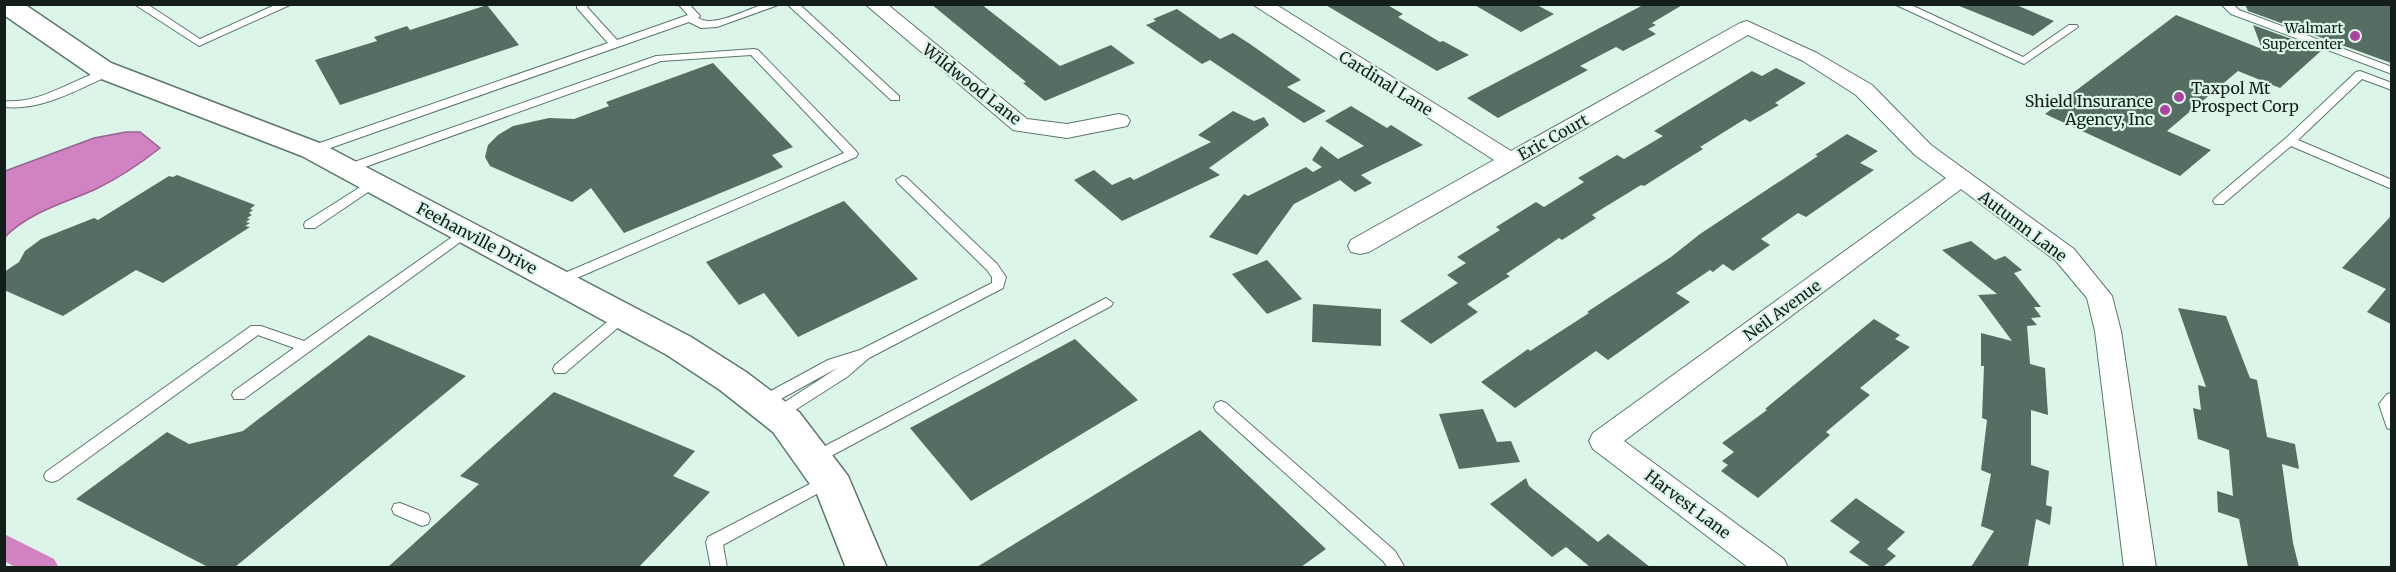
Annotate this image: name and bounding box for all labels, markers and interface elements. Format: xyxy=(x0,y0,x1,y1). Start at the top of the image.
place label: Walmart Supercenter xyxy=(2262,19,2344,53)
marker: Walmart Supercenter xyxy=(2348,29,2362,43)
street label: Wildwood Lane xyxy=(918,39,1025,129)
street label: Cardinal Lane xyxy=(1335,46,1437,120)
place label: Taxpol Mt Prospect Corp xyxy=(2191,78,2299,116)
marker: Taxpol Mt Prospect Corp xyxy=(2172,90,2186,104)
place label: Shield Insurance Agency, Inc xyxy=(2025,91,2153,129)
marker: Shield Insurance Agency, Inc xyxy=(2158,103,2172,117)
street label: Eric Court xyxy=(1514,109,1592,164)
street label: Autumn Lane xyxy=(1974,186,2071,266)
street label: Feehanville Drive xyxy=(413,198,541,278)
street label: Neil Avenue xyxy=(1739,275,1825,345)
street label: Harvest Lane xyxy=(1641,465,1735,543)

